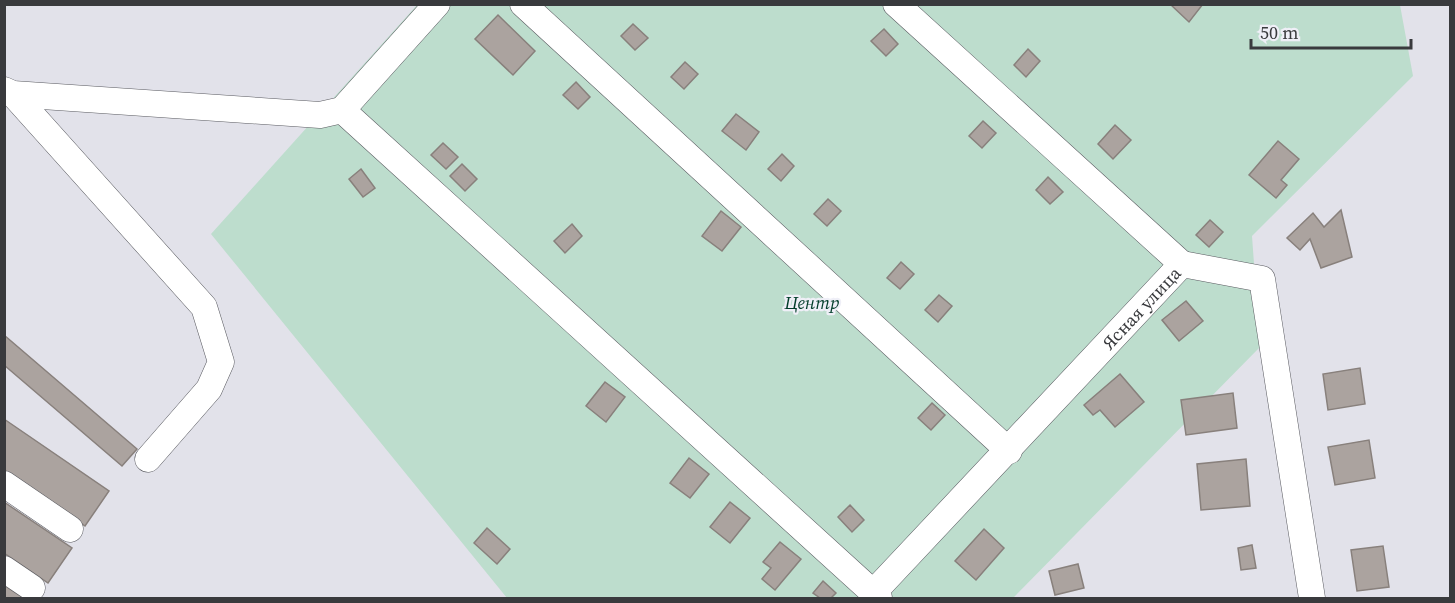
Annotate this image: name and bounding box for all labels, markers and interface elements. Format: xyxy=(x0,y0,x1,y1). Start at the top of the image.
scale bar xyxy=(1251,12,1412,50)
text: 50 m xyxy=(1260,20,1298,45)
street label: Ясная улица xyxy=(1096,260,1187,354)
park label: Центр xyxy=(784,290,839,315)

